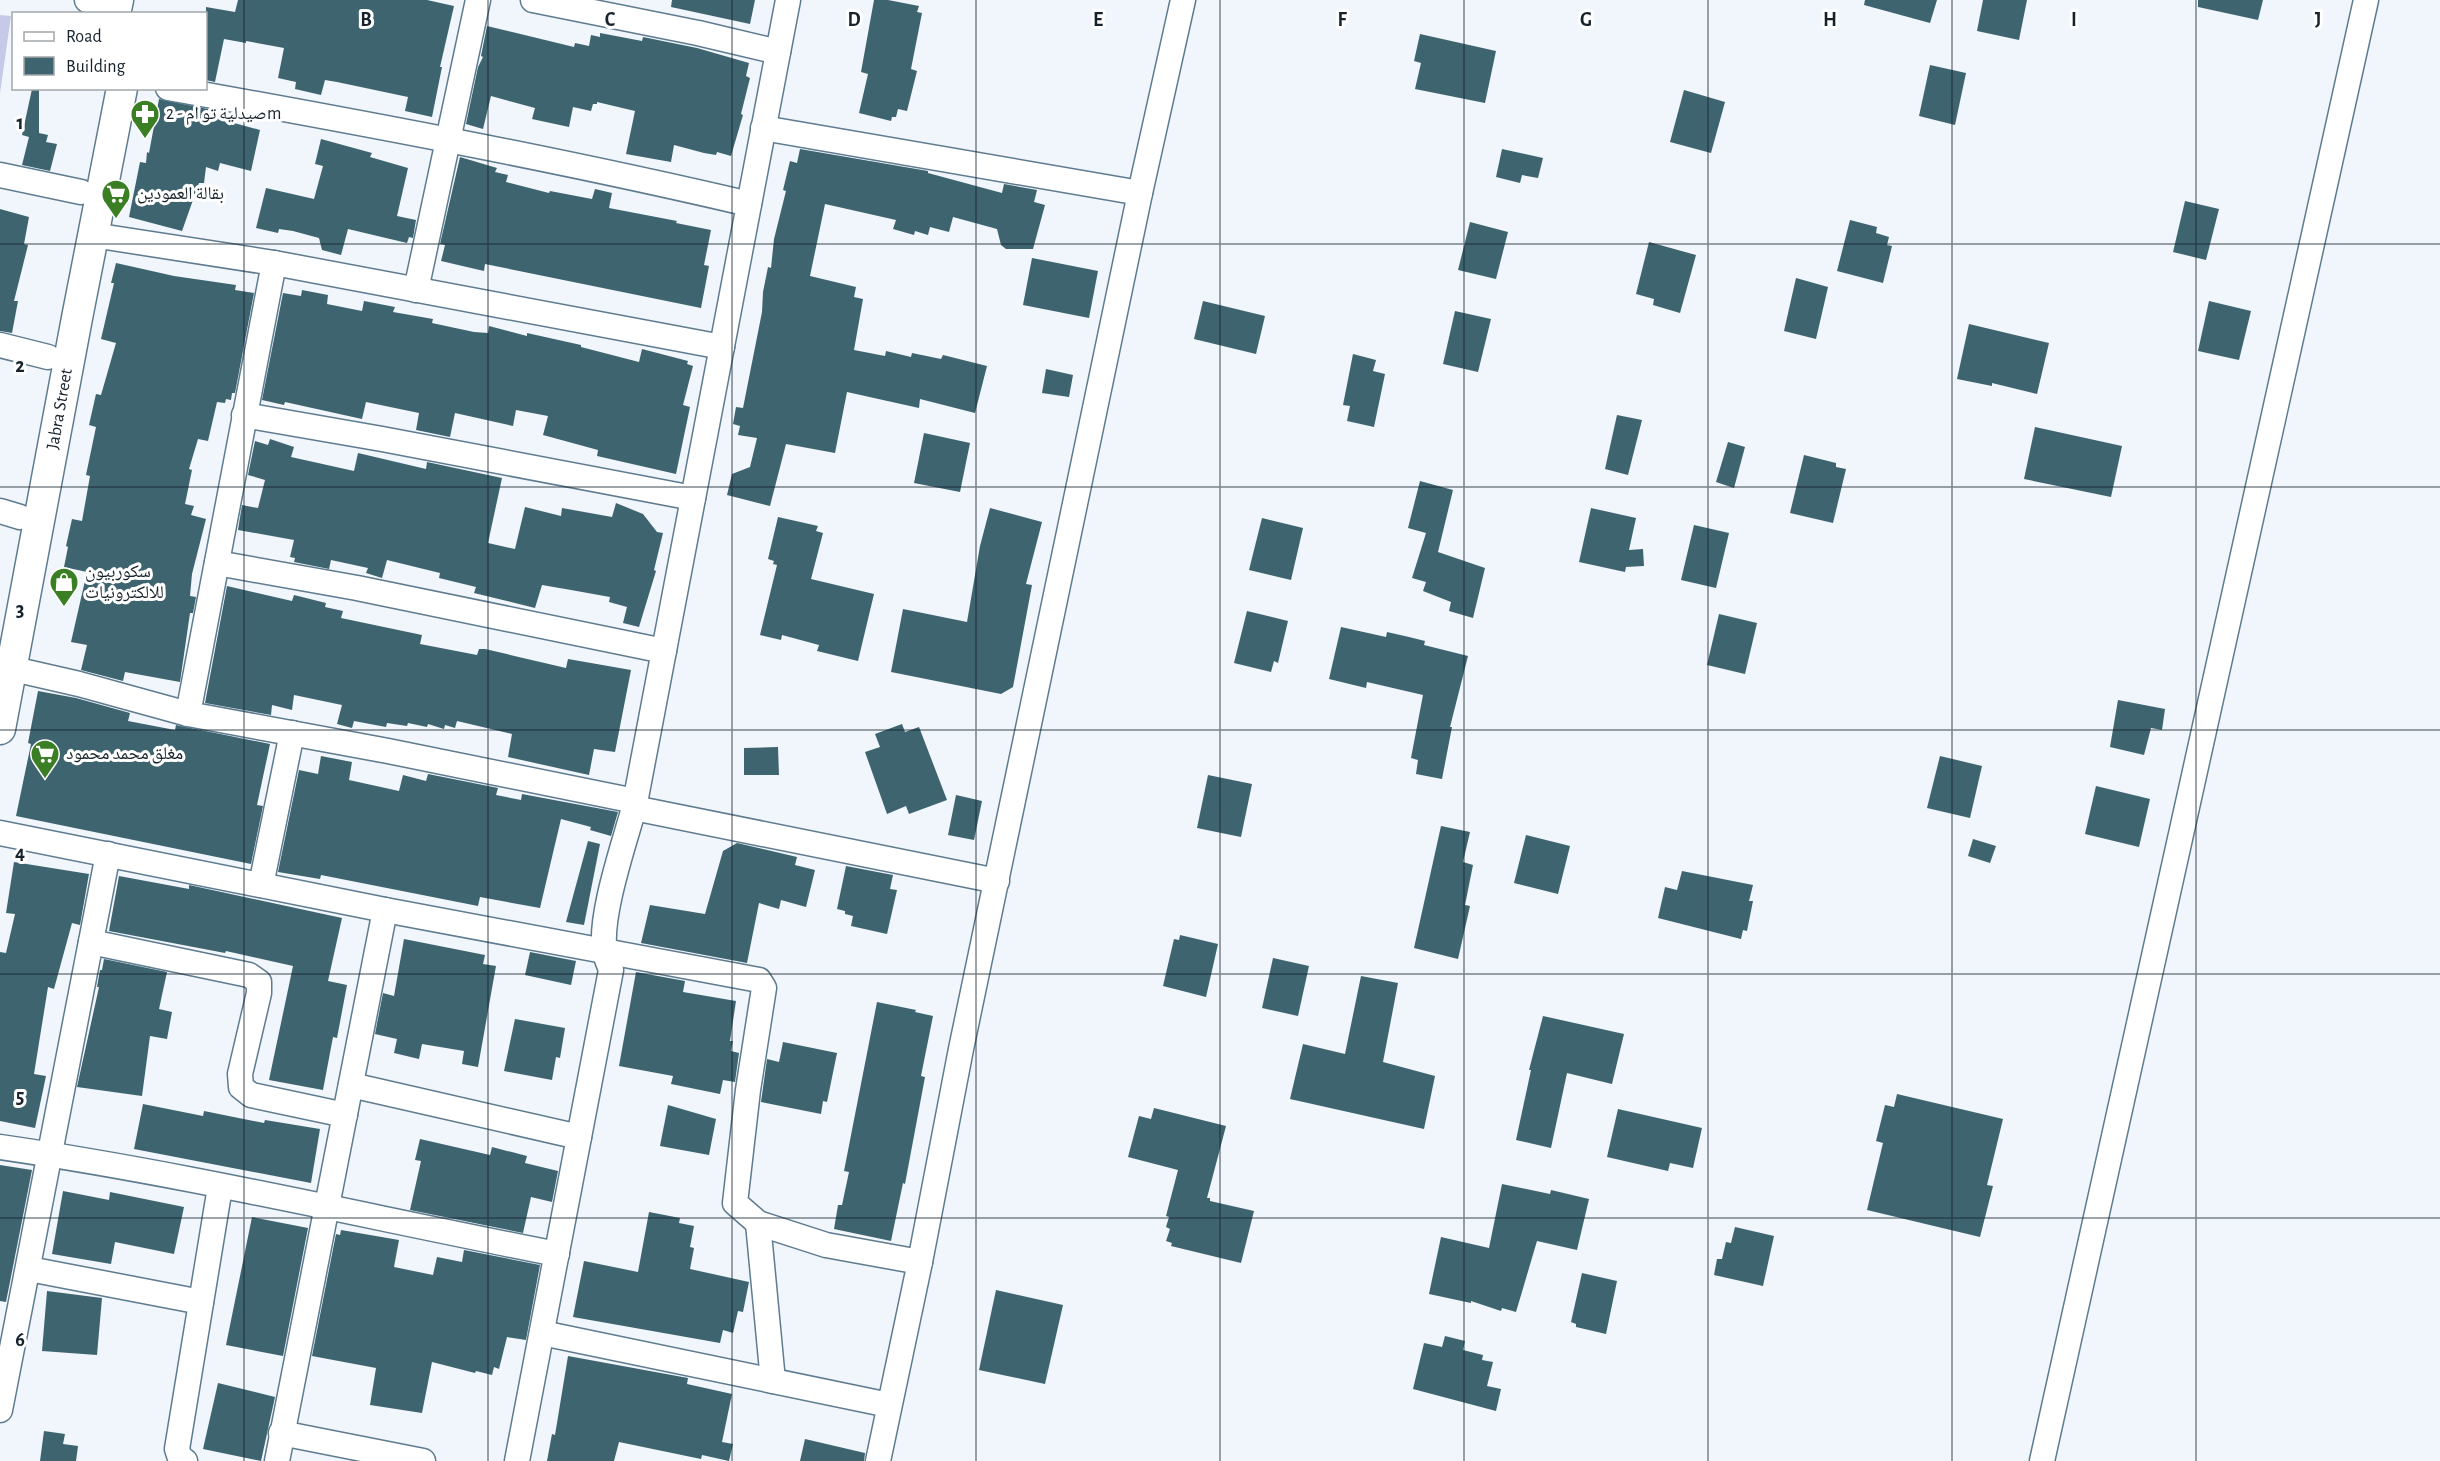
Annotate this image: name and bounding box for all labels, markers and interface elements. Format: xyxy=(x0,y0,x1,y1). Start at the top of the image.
text: B xyxy=(360,10,372,30)
text: C xyxy=(605,10,616,30)
text: D xyxy=(847,10,861,30)
text: E xyxy=(1093,10,1103,30)
text: F xyxy=(1337,10,1347,30)
text: G xyxy=(1580,10,1592,30)
text: H xyxy=(1823,10,1837,30)
text: I xyxy=(2071,10,2077,30)
text: J xyxy=(2315,10,2321,30)
legend xyxy=(12,12,207,90)
text: Road xyxy=(66,28,102,46)
text: Building xyxy=(66,58,126,76)
pharmacy icon: صيدلية تو ام - 2m xyxy=(129,98,161,140)
place label: صيدلية تو ام - 2m xyxy=(166,105,281,125)
text: 1 xyxy=(16,113,24,133)
supermarket icon: بقالة العمودين xyxy=(100,178,132,220)
place label: بقالة العمودين xyxy=(137,185,224,204)
text: 2 xyxy=(15,356,25,376)
street label: Jabra Street xyxy=(44,367,76,451)
place label: سكوربيون للالكترونيات xyxy=(85,563,164,602)
shop icon: سكوربيون للالكترونيات xyxy=(48,566,80,608)
text: 3 xyxy=(16,600,24,620)
supermarket icon: مغلق محمد محمود xyxy=(29,738,61,780)
place label: مغلق محمد محمود xyxy=(66,745,183,764)
text: 4 xyxy=(15,843,25,863)
text: 5 xyxy=(16,1087,24,1107)
text: 6 xyxy=(15,1330,25,1350)

